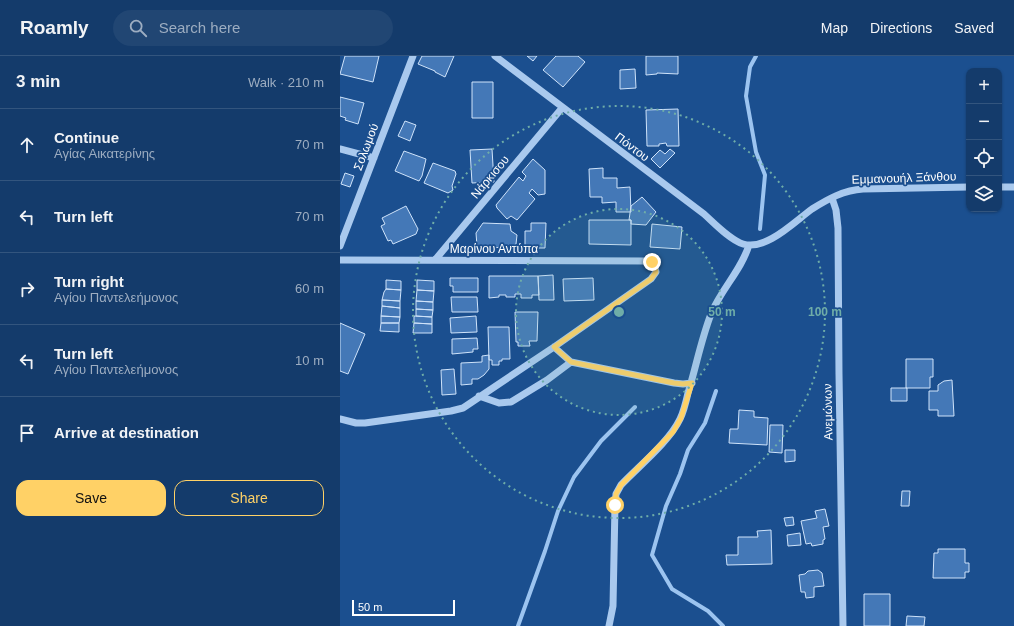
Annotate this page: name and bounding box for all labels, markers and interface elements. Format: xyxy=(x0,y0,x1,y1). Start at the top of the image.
search box xyxy=(113,10,393,46)
text: Roamly xyxy=(20,17,89,38)
icon: search xyxy=(127,17,149,39)
text: Search here xyxy=(159,19,240,36)
text: Map xyxy=(821,20,848,36)
text: Directions xyxy=(870,20,932,36)
text: Saved xyxy=(954,20,994,36)
map controls xyxy=(966,68,1002,212)
button: + xyxy=(966,68,1002,104)
text: 3 min xyxy=(16,72,60,91)
text: Walk · 210 m xyxy=(248,75,324,90)
button: − xyxy=(966,104,1002,140)
street label: Σολωμού xyxy=(351,122,381,172)
text: Continue xyxy=(54,129,119,146)
street label: Πόντου xyxy=(612,130,652,164)
icon: ahead xyxy=(16,134,38,156)
text: 70 m xyxy=(295,137,324,152)
button: locate xyxy=(966,140,1002,176)
text: Αγίας Αικατερίνης xyxy=(54,146,155,161)
street label: Νάρκισου xyxy=(468,153,512,201)
street label: Εμμανουήλ Ξάνθου xyxy=(851,169,957,187)
button: layers xyxy=(966,176,1002,212)
icon: left xyxy=(16,206,38,228)
text: Turn left xyxy=(54,208,113,225)
text: 70 m xyxy=(295,209,324,224)
street label: Μαρίνου Αντύπα xyxy=(450,242,538,256)
route end xyxy=(643,253,661,271)
text: Turn right xyxy=(54,273,124,290)
icon: right xyxy=(16,278,38,300)
text: 60 m xyxy=(295,281,324,296)
text: Αγίου Παντελεήμονος xyxy=(54,290,178,305)
centre of rings xyxy=(612,305,626,319)
text: 50 m xyxy=(708,305,736,319)
text: 100 m xyxy=(808,305,842,319)
text: Turn left xyxy=(54,345,113,362)
icon: left xyxy=(16,350,38,372)
text: 10 m xyxy=(295,353,324,368)
text: Αγίου Παντελεήμονος xyxy=(54,362,178,377)
street label: Ανεμώνων xyxy=(821,383,835,441)
icon: arrive xyxy=(16,422,38,444)
text: Arrive at destination xyxy=(54,424,199,441)
button: Save xyxy=(16,480,166,516)
button: Share xyxy=(174,480,324,516)
route start xyxy=(606,496,624,514)
scale bar xyxy=(352,598,455,617)
text: 50 m xyxy=(358,601,382,613)

